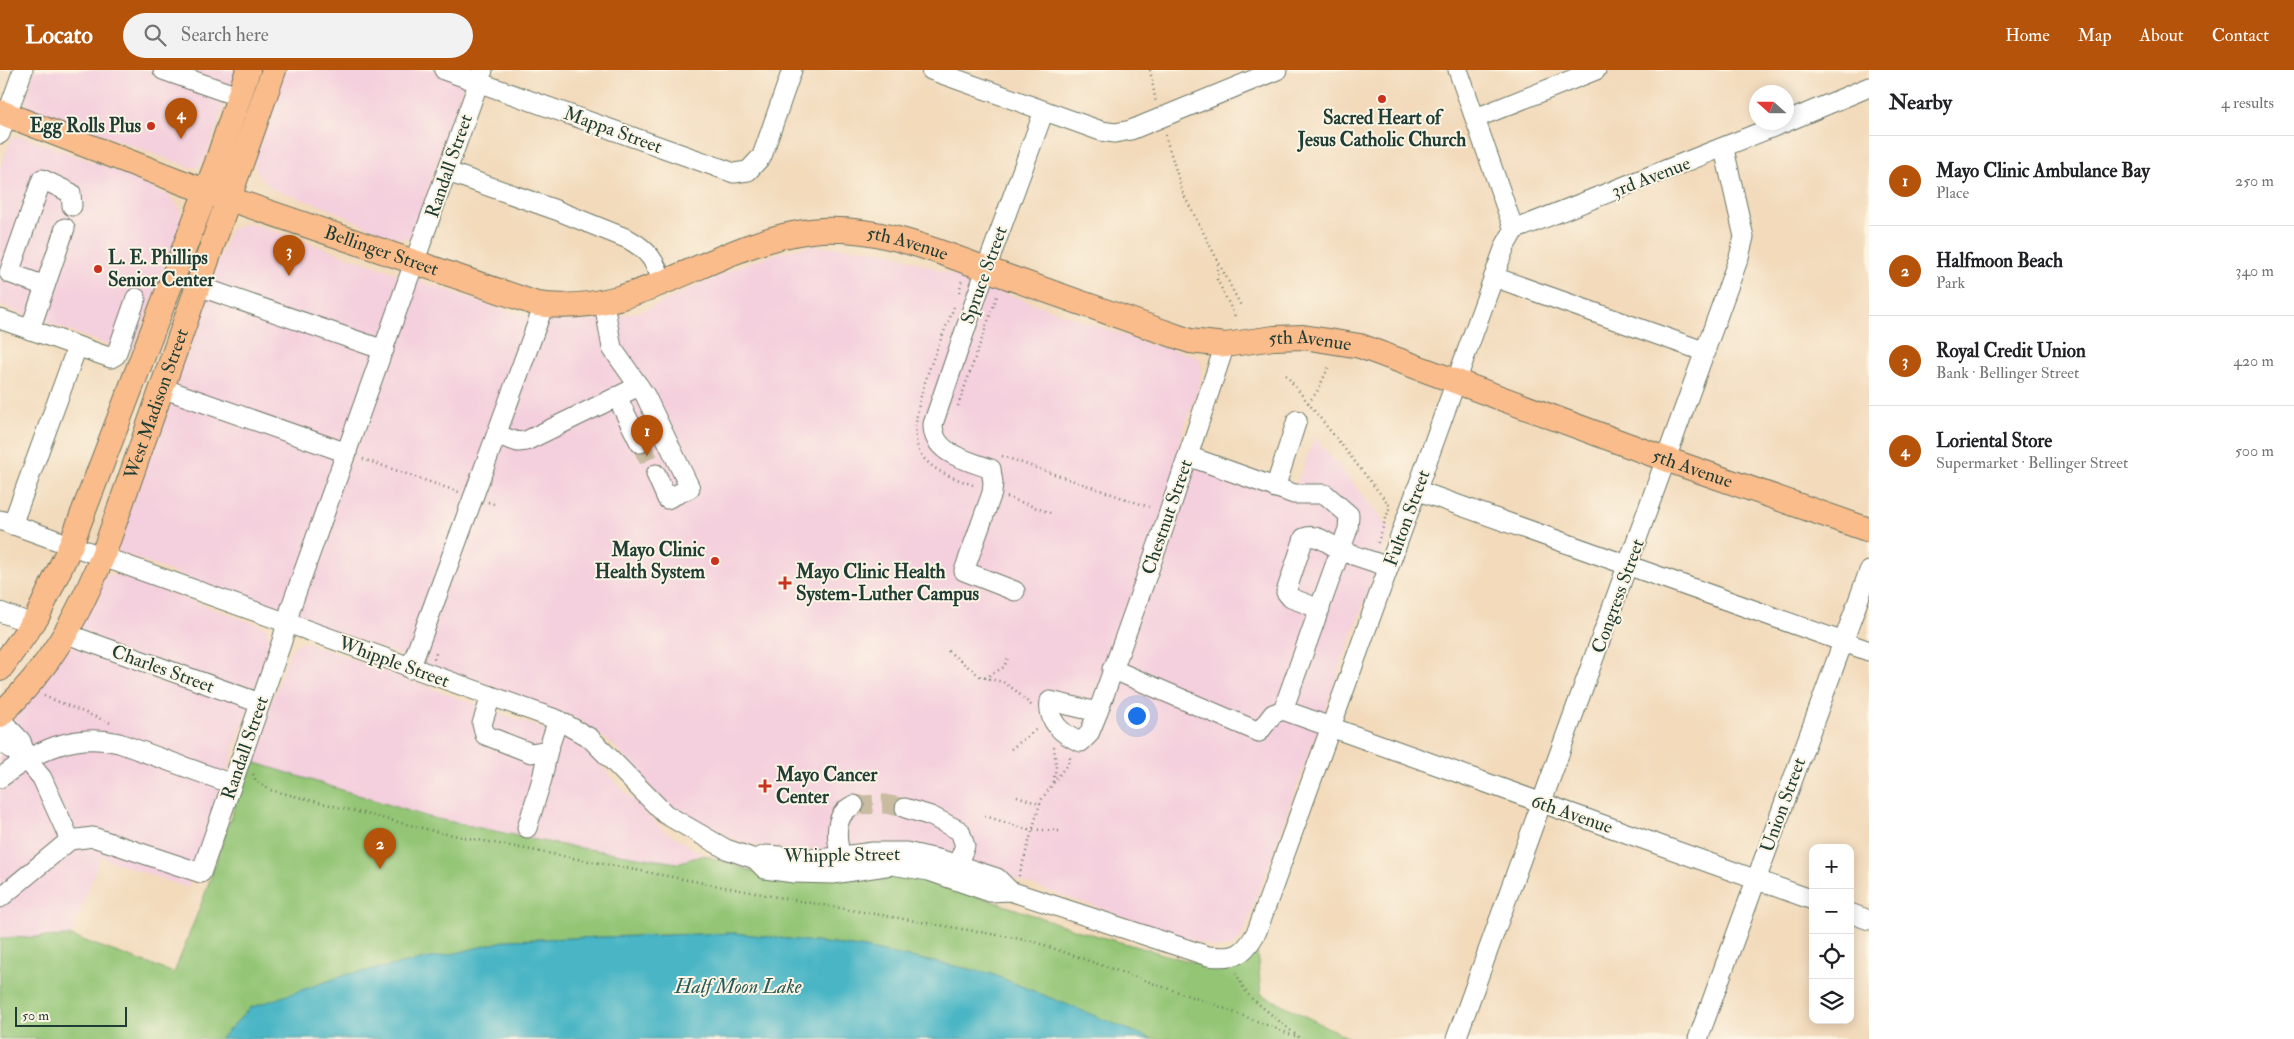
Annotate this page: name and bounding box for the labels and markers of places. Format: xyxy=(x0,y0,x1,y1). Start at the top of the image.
marker: Sacred Heart of Jesus Catholic Church xyxy=(1376,93,1388,105)
pin: 4 xyxy=(165,98,197,139)
place label: Sacred Heart of Jesus Catholic Church xyxy=(1297,106,1466,152)
place label: Egg Rolls Plus xyxy=(30,114,141,139)
marker: Egg Rolls Plus xyxy=(145,120,157,132)
pin: 3 xyxy=(273,235,305,276)
place label: L. E. Phillips Senior Center xyxy=(108,246,215,292)
marker: L. E. Phillips Senior Center xyxy=(92,263,104,275)
pin: 1 xyxy=(631,415,663,456)
place label: Mayo Clinic Health System xyxy=(595,538,705,585)
marker: Mayo Clinic Health System xyxy=(709,555,721,567)
place label: Mayo Clinic Health System-Luther Campus xyxy=(795,560,980,607)
marker: Mayo Clinic Health System-Luther Campus xyxy=(778,576,792,590)
place label: Mayo Cancer Center xyxy=(775,763,878,809)
marker: Mayo Cancer Center xyxy=(758,779,772,793)
pin: 2 xyxy=(364,828,396,869)

